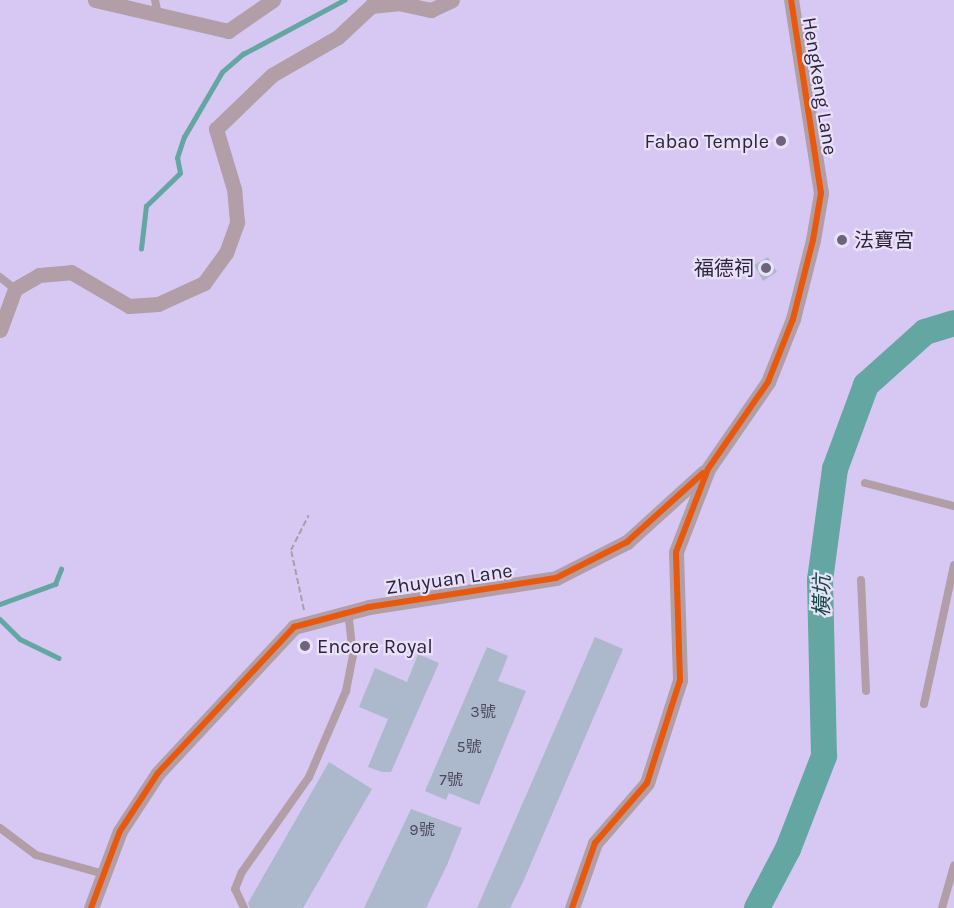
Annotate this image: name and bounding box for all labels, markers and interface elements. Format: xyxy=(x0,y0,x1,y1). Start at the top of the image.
street label: Hengkeng Lane xyxy=(797,15,843,157)
place label: Fabao Temple xyxy=(644,129,769,153)
marker: Fabao Temple xyxy=(774,134,788,148)
place label: 法寶宮 xyxy=(854,228,914,252)
marker: 法寶宮 xyxy=(835,233,849,247)
place label: 福德祠 xyxy=(694,256,754,280)
marker: 福德祠 xyxy=(759,261,773,275)
street label: Zhuyuan Lane xyxy=(384,558,514,600)
water label: 橫坑 xyxy=(809,575,835,617)
place label: Encore Royal xyxy=(317,634,433,658)
marker: Encore Royal xyxy=(298,639,312,653)
house number: 3號 xyxy=(470,702,496,722)
house number: 5號 xyxy=(456,737,482,757)
house number: 7號 xyxy=(439,770,463,790)
house number: 9號 xyxy=(409,820,435,840)

